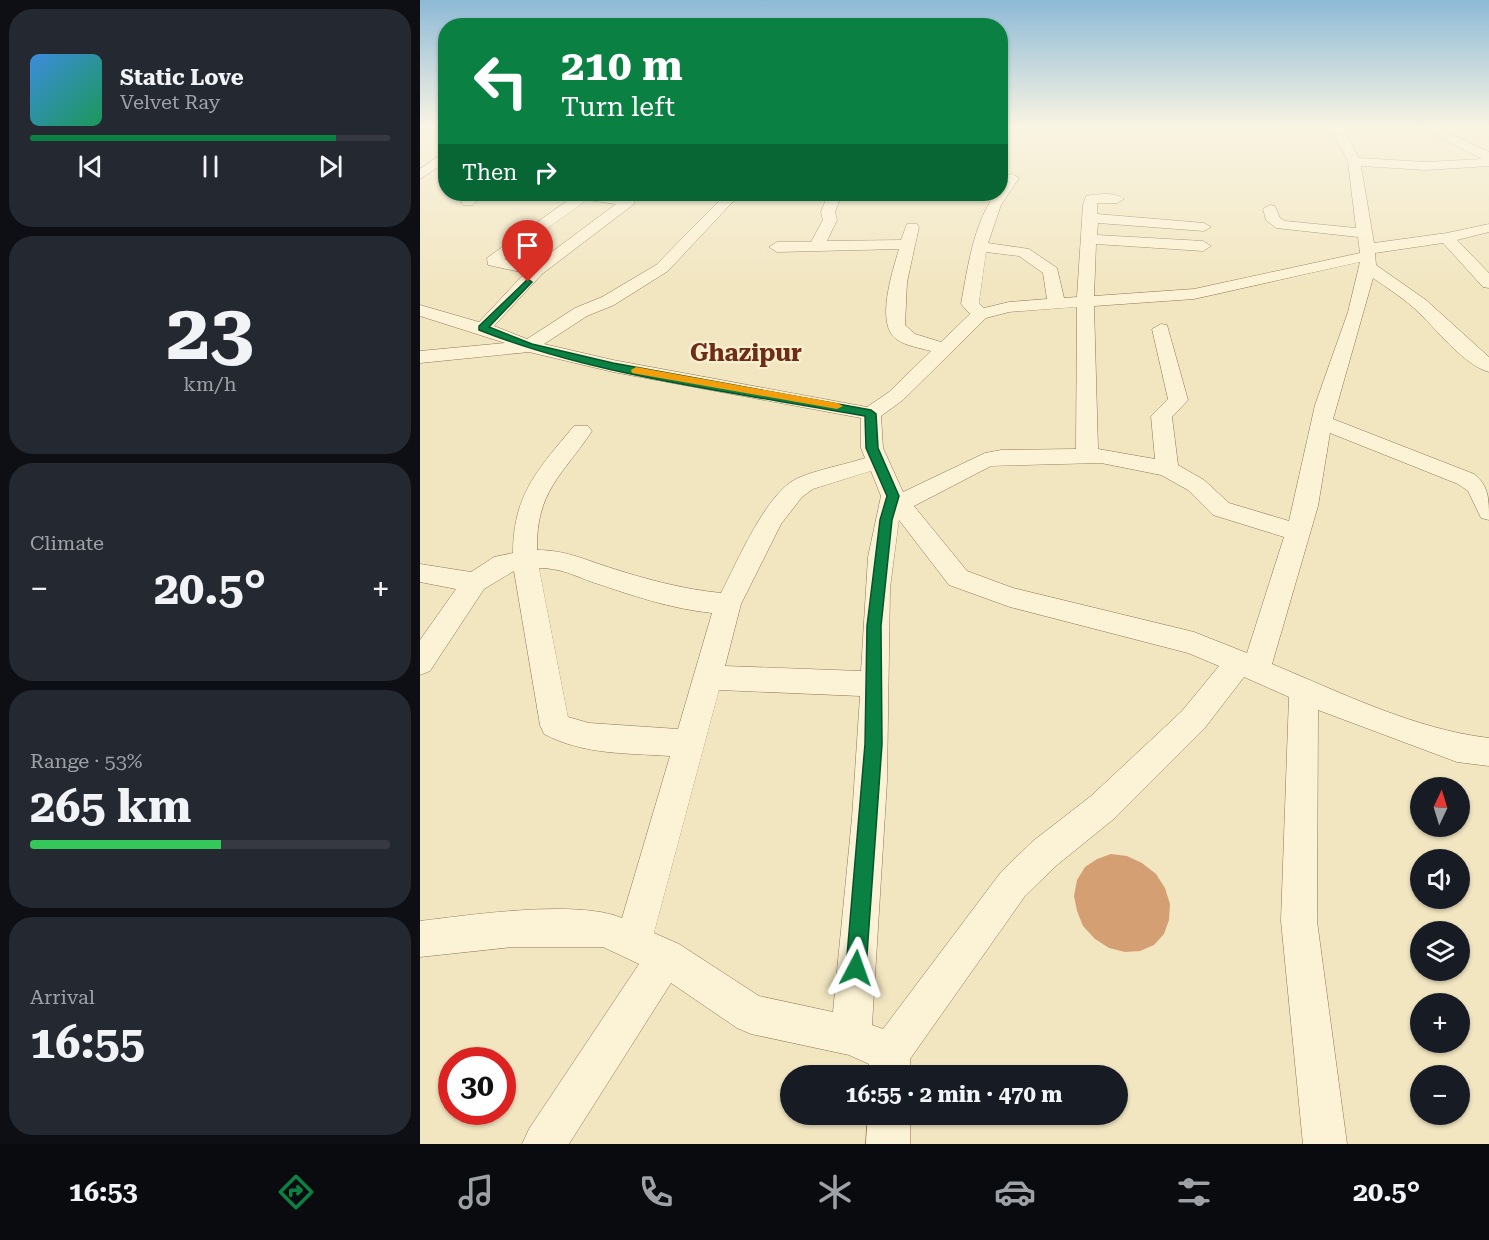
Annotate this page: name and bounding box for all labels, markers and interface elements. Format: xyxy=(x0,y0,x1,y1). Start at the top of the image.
text: 210 m xyxy=(561,41,683,90)
icon: left xyxy=(462,42,540,120)
text: Static Love xyxy=(120,65,244,90)
text: Velvet Ray xyxy=(120,90,220,114)
text: Turn left xyxy=(561,91,675,123)
icon: previous xyxy=(74,150,107,183)
icon: pause xyxy=(194,150,227,183)
icon: next xyxy=(314,150,347,183)
icon: right xyxy=(529,156,562,189)
text: Then xyxy=(462,160,517,185)
pin xyxy=(502,220,553,282)
icon: arrive xyxy=(511,229,544,262)
text: 23 xyxy=(166,287,254,378)
district label: Ghazipur xyxy=(690,339,802,367)
text: km/h xyxy=(183,372,237,396)
text: Climate xyxy=(30,531,104,555)
text: 20.5° xyxy=(154,562,266,615)
text: − xyxy=(30,569,48,608)
text: + xyxy=(372,569,390,608)
text: Range · 53% xyxy=(30,749,142,773)
north arrow xyxy=(1410,777,1470,837)
map controls xyxy=(1410,777,1470,1125)
text: 265 km xyxy=(30,780,191,833)
button: sound xyxy=(1410,849,1470,909)
button: layers xyxy=(1410,921,1470,981)
position arrow xyxy=(824,936,888,1000)
text: Arrival xyxy=(30,985,95,1009)
button: + xyxy=(1410,993,1470,1053)
text: 16:55 xyxy=(30,1016,145,1069)
speed limit sign: 30 xyxy=(438,1047,516,1125)
button: − xyxy=(1410,1065,1470,1125)
text: 16:55 · 2 min · 470 m xyxy=(845,1082,1063,1107)
icon: directions xyxy=(275,1171,317,1213)
icon: music xyxy=(455,1171,497,1213)
icon: phone xyxy=(635,1171,677,1213)
icon: climate xyxy=(814,1171,856,1213)
icon: car xyxy=(994,1171,1036,1213)
icon: filters xyxy=(1173,1171,1215,1213)
text: 16:53 xyxy=(69,1176,138,1208)
text: 20.5° xyxy=(1353,1176,1420,1208)

